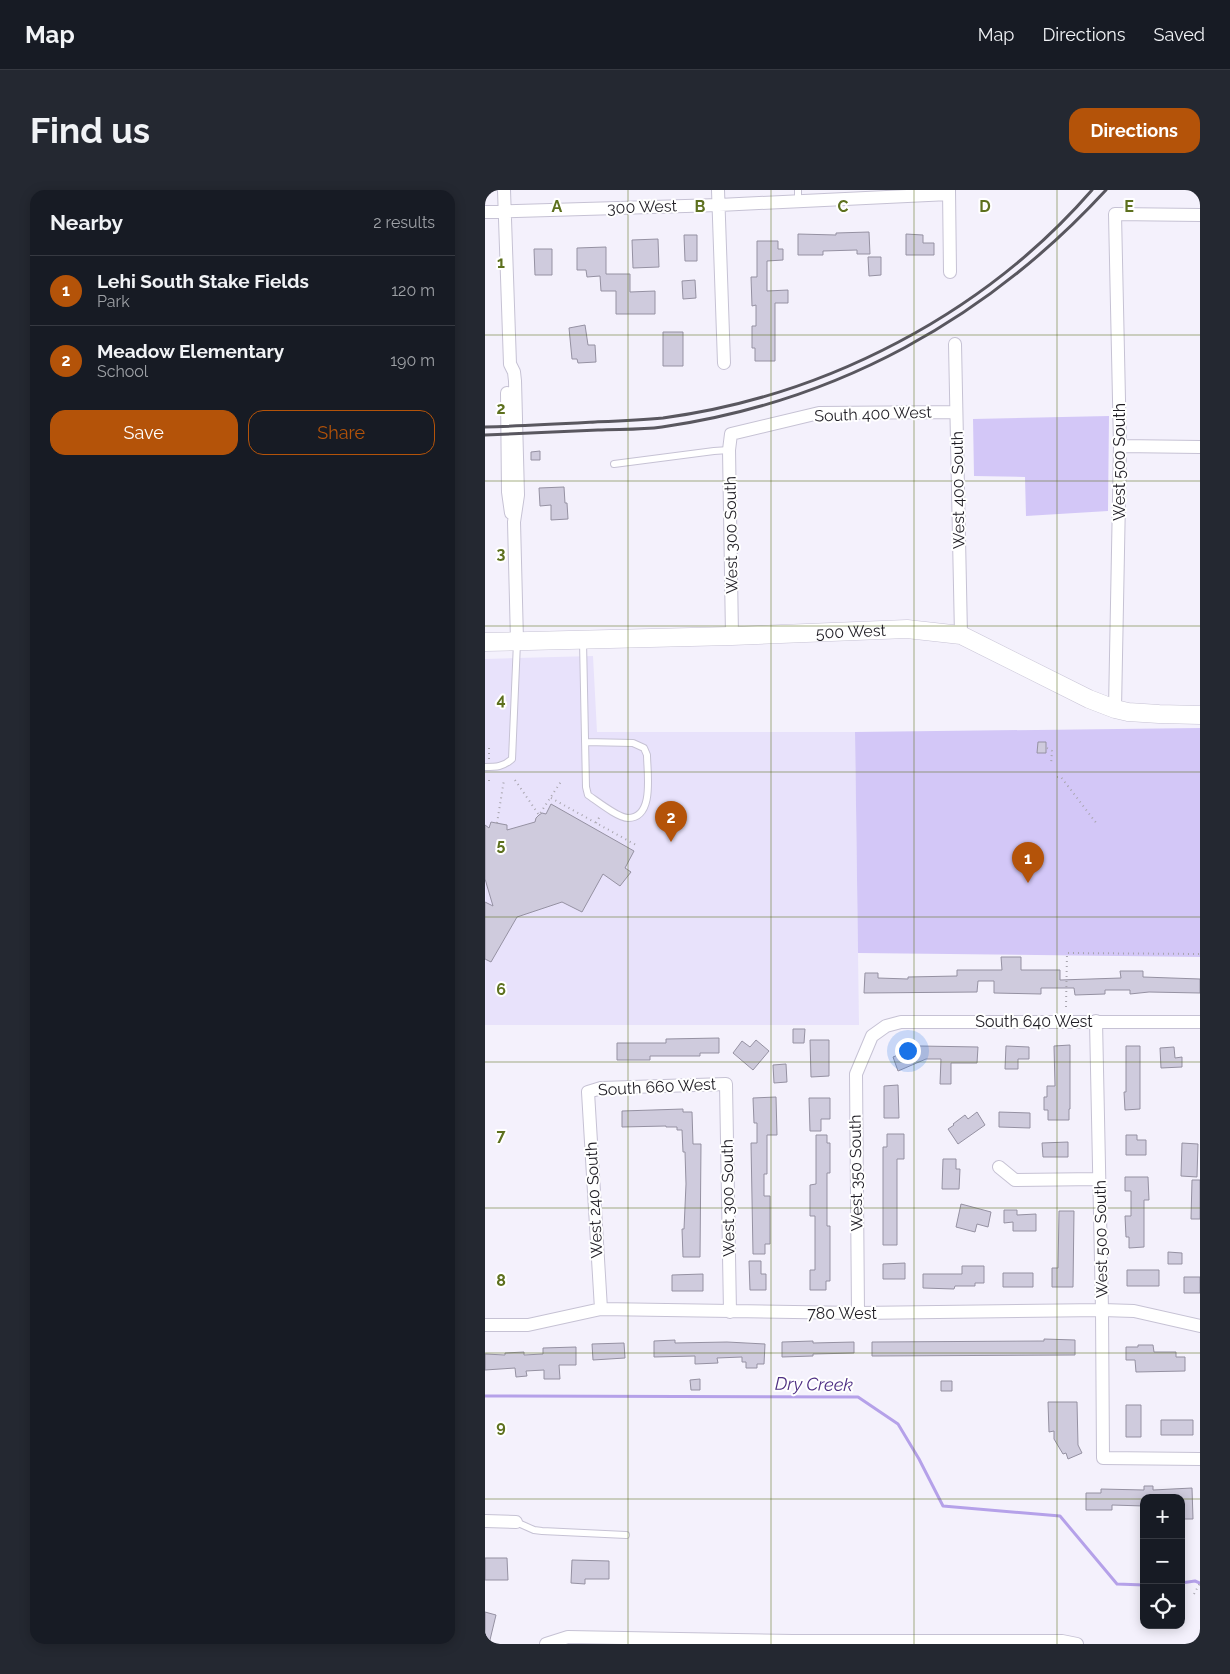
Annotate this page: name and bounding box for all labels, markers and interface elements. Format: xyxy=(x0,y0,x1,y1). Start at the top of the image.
text: Map xyxy=(25,20,75,49)
text: Map xyxy=(978,24,1014,45)
text: Directions xyxy=(1042,24,1126,45)
text: Saved xyxy=(1154,24,1205,45)
button: Directions xyxy=(1069,108,1200,153)
text: Find us xyxy=(30,110,150,151)
street label: 300 West xyxy=(607,196,678,218)
text: A xyxy=(552,197,563,216)
text: B xyxy=(695,197,706,216)
text: C xyxy=(838,197,849,216)
text: D xyxy=(979,197,991,216)
text: E xyxy=(1124,197,1134,216)
text: Nearby xyxy=(50,210,123,235)
text: 2 results xyxy=(373,213,435,232)
text: 1 xyxy=(497,253,505,272)
text: Lehi South Stake Fields xyxy=(97,270,309,292)
text: 1 xyxy=(62,281,70,300)
text: 120 m xyxy=(391,281,435,300)
text: Park xyxy=(97,292,130,311)
text: Meadow Elementary xyxy=(97,340,284,362)
text: 2 xyxy=(61,351,71,370)
text: 190 m xyxy=(390,351,435,370)
text: School xyxy=(97,362,148,381)
text: 2 xyxy=(496,399,506,418)
street label: South 400 West xyxy=(814,402,933,426)
street label: West 500 South xyxy=(1110,403,1129,521)
button: Save xyxy=(50,410,238,455)
button: Share xyxy=(248,410,435,455)
street label: West 400 South xyxy=(947,431,969,549)
street label: West 300 South xyxy=(720,476,742,594)
text: 3 xyxy=(497,544,506,563)
street label: 500 West xyxy=(815,620,887,642)
text: 4 xyxy=(496,690,506,709)
pin: 2 xyxy=(655,801,687,842)
text: 5 xyxy=(497,835,506,854)
pin: 1 xyxy=(1012,842,1044,883)
text: 6 xyxy=(496,980,506,999)
street label: South 640 West xyxy=(975,1012,1093,1031)
your location xyxy=(895,1038,921,1064)
street label: South 660 West xyxy=(597,1074,717,1100)
street label: West 350 South xyxy=(845,1114,867,1232)
text: 7 xyxy=(497,1126,506,1145)
street label: West 300 South xyxy=(717,1139,739,1257)
street label: West 240 South xyxy=(581,1141,607,1259)
street label: West 500 South xyxy=(1090,1180,1112,1298)
text: 8 xyxy=(496,1271,506,1290)
street label: 780 West xyxy=(807,1304,877,1323)
water label: Dry Creek xyxy=(775,1373,854,1395)
text: 9 xyxy=(496,1417,506,1436)
map controls xyxy=(1140,1494,1185,1629)
button: + xyxy=(1140,1494,1185,1539)
button: − xyxy=(1140,1539,1185,1584)
button: locate xyxy=(1140,1584,1185,1629)

